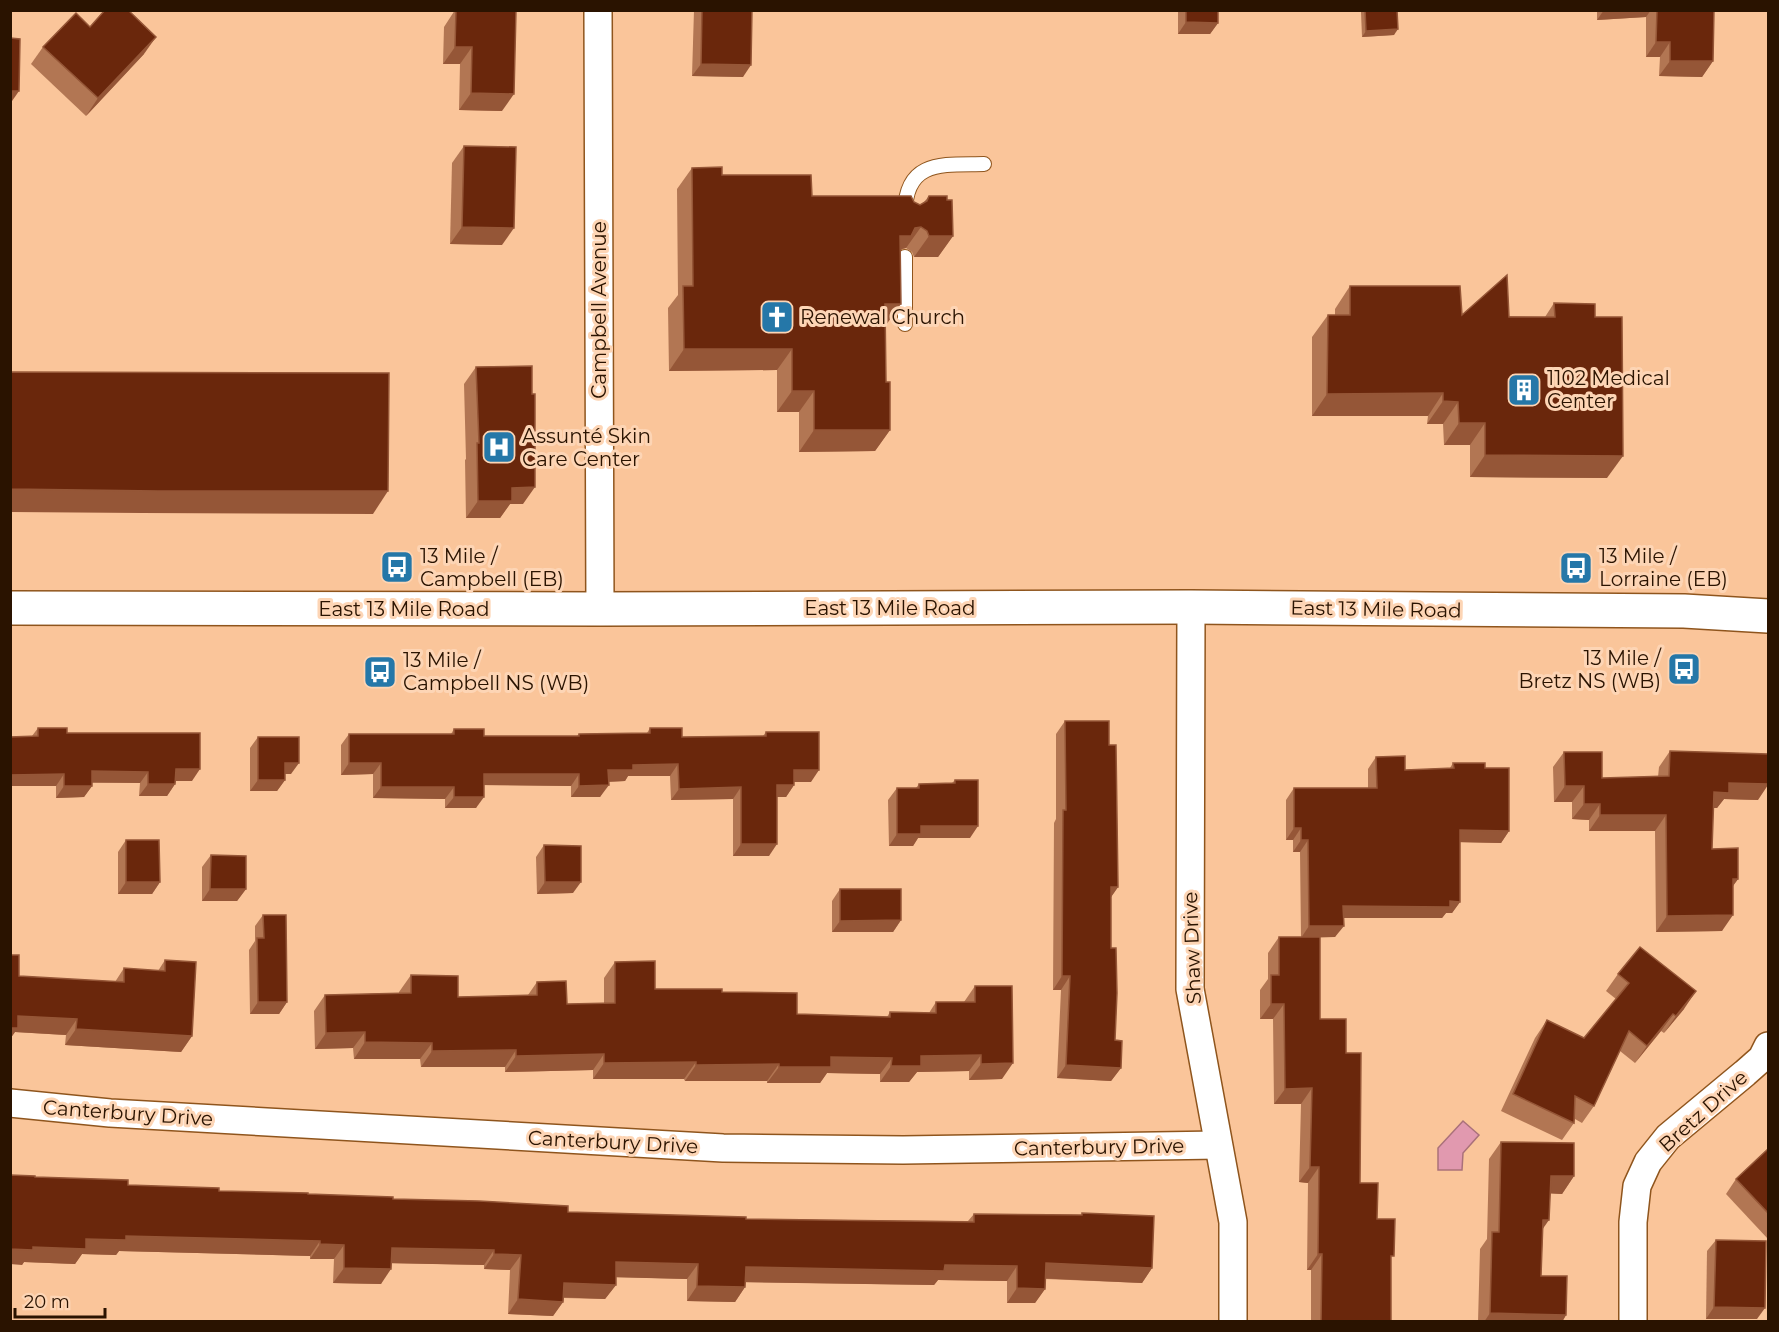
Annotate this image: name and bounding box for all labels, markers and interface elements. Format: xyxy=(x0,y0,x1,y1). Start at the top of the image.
street label: Campbell Avenue xyxy=(587,221,611,399)
church icon: Renewal Church xyxy=(759,299,795,335)
place label: Renewal Church xyxy=(800,305,965,329)
place label: 1102 Medical Center xyxy=(1547,366,1670,413)
building icon: 1102 Medical Center xyxy=(1506,372,1542,408)
place label: Assunté Skin Care Center xyxy=(522,424,651,471)
hospital icon: Assunté Skin Care Center xyxy=(481,429,517,465)
place label: 13 Mile / Campbell (EB) xyxy=(420,544,564,591)
place label: 13 Mile / Lorraine (EB) xyxy=(1599,544,1728,591)
bus stop icon: 13 Mile / Campbell (EB) xyxy=(379,549,415,585)
bus stop icon: 13 Mile / Lorraine (EB) xyxy=(1558,550,1594,586)
street label: East 13 Mile Road xyxy=(804,596,976,620)
street label: East 13 Mile Road xyxy=(1290,596,1462,622)
street label: East 13 Mile Road xyxy=(318,597,490,621)
place label: 13 Mile / Bretz NS (WB) xyxy=(1519,646,1662,693)
place label: 13 Mile / Campbell NS (WB) xyxy=(403,648,589,695)
bus stop icon: 13 Mile / Bretz NS (WB) xyxy=(1666,651,1702,687)
bus stop icon: 13 Mile / Campbell NS (WB) xyxy=(362,654,398,690)
street label: Shaw Drive xyxy=(1178,891,1206,1005)
street label: Bretz Drive xyxy=(1654,1065,1752,1157)
street label: Canterbury Drive xyxy=(42,1095,214,1131)
street label: Canterbury Drive xyxy=(527,1126,699,1158)
street label: Canterbury Drive xyxy=(1014,1134,1184,1160)
scale bar xyxy=(15,1281,105,1319)
text: 20 m xyxy=(24,1291,70,1313)

